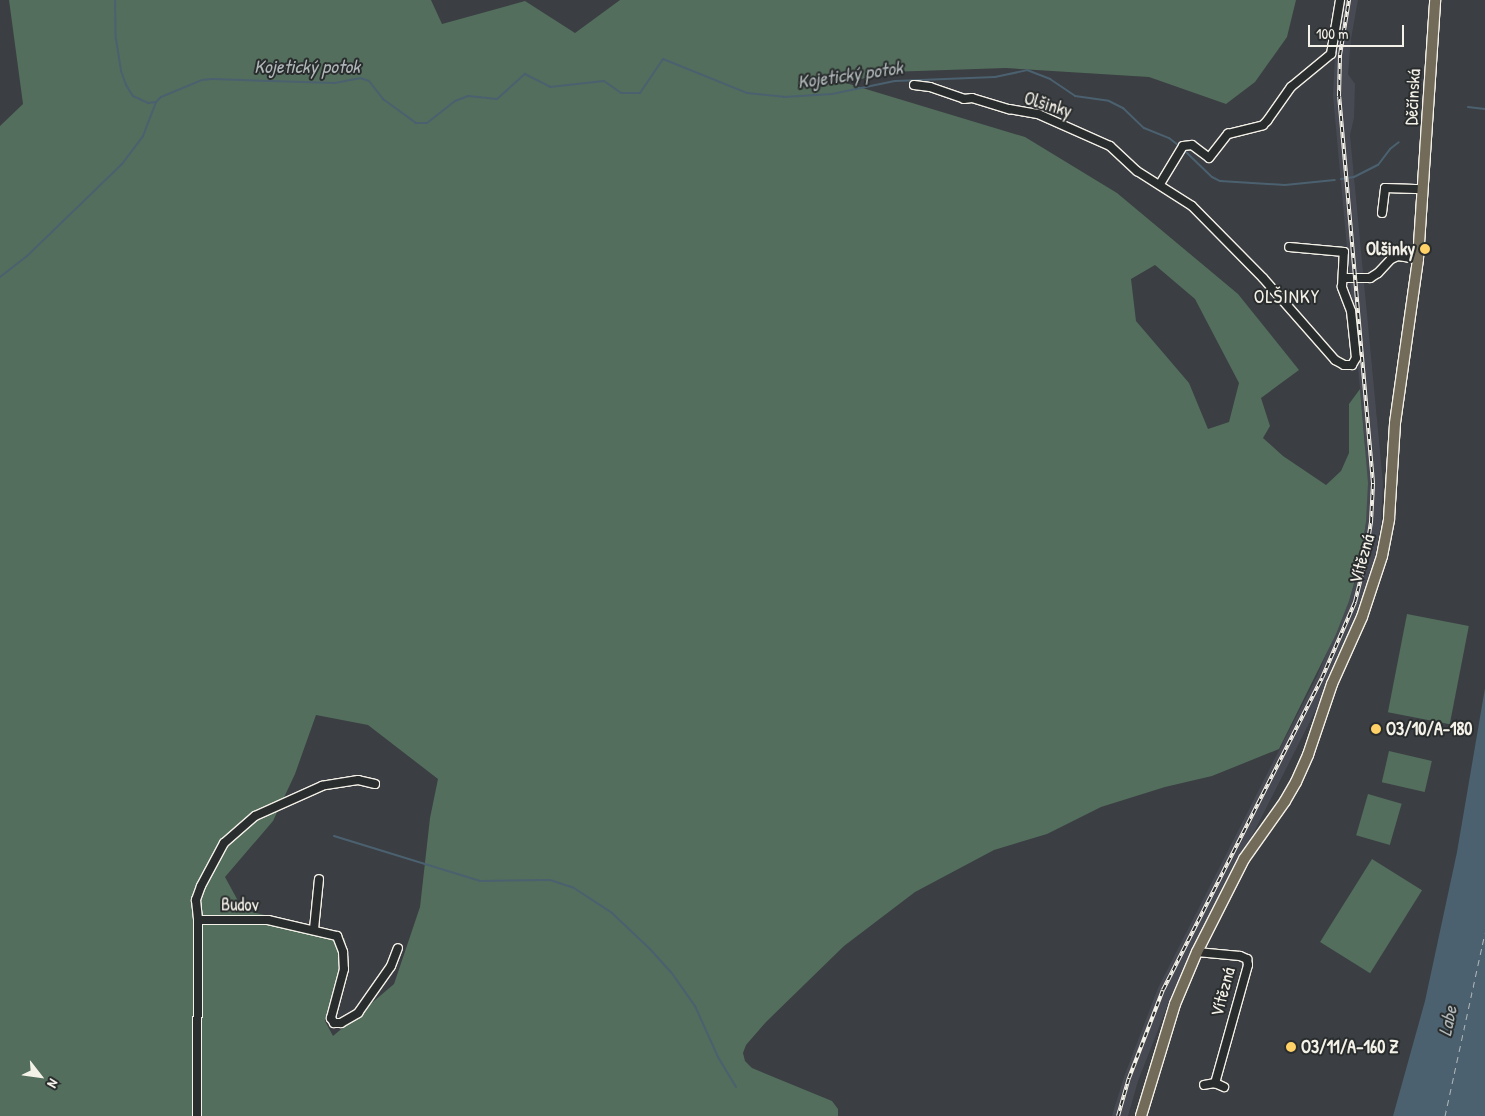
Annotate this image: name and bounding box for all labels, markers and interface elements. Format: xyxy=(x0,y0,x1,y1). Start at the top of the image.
scale bar xyxy=(1310,15,1406,47)
text: 100 m xyxy=(1316,23,1349,44)
water label: Kojetický potok xyxy=(254,56,360,78)
water label: Kojetický potok xyxy=(796,56,904,94)
street label: Děčínská xyxy=(1401,68,1425,126)
street label: Olšinky xyxy=(1021,88,1075,122)
place label: Olšinky xyxy=(1366,238,1415,260)
marker: Olšinky xyxy=(1419,243,1431,255)
district label: OLŠINKY xyxy=(1253,286,1321,308)
street label: Vítězná xyxy=(1345,532,1379,586)
place label: O3/10/A-180 xyxy=(1386,718,1472,740)
marker: O3/10/A-180 xyxy=(1370,723,1382,735)
street label: Budov xyxy=(221,894,259,916)
street label: Vítězná xyxy=(1206,965,1240,1019)
water label: Labe xyxy=(1434,1004,1462,1038)
place label: O3/11/A-160 Z xyxy=(1301,1036,1398,1058)
marker: O3/11/A-160 Z xyxy=(1285,1041,1297,1053)
north arrow xyxy=(15,1051,65,1101)
text: N xyxy=(43,1076,64,1092)

